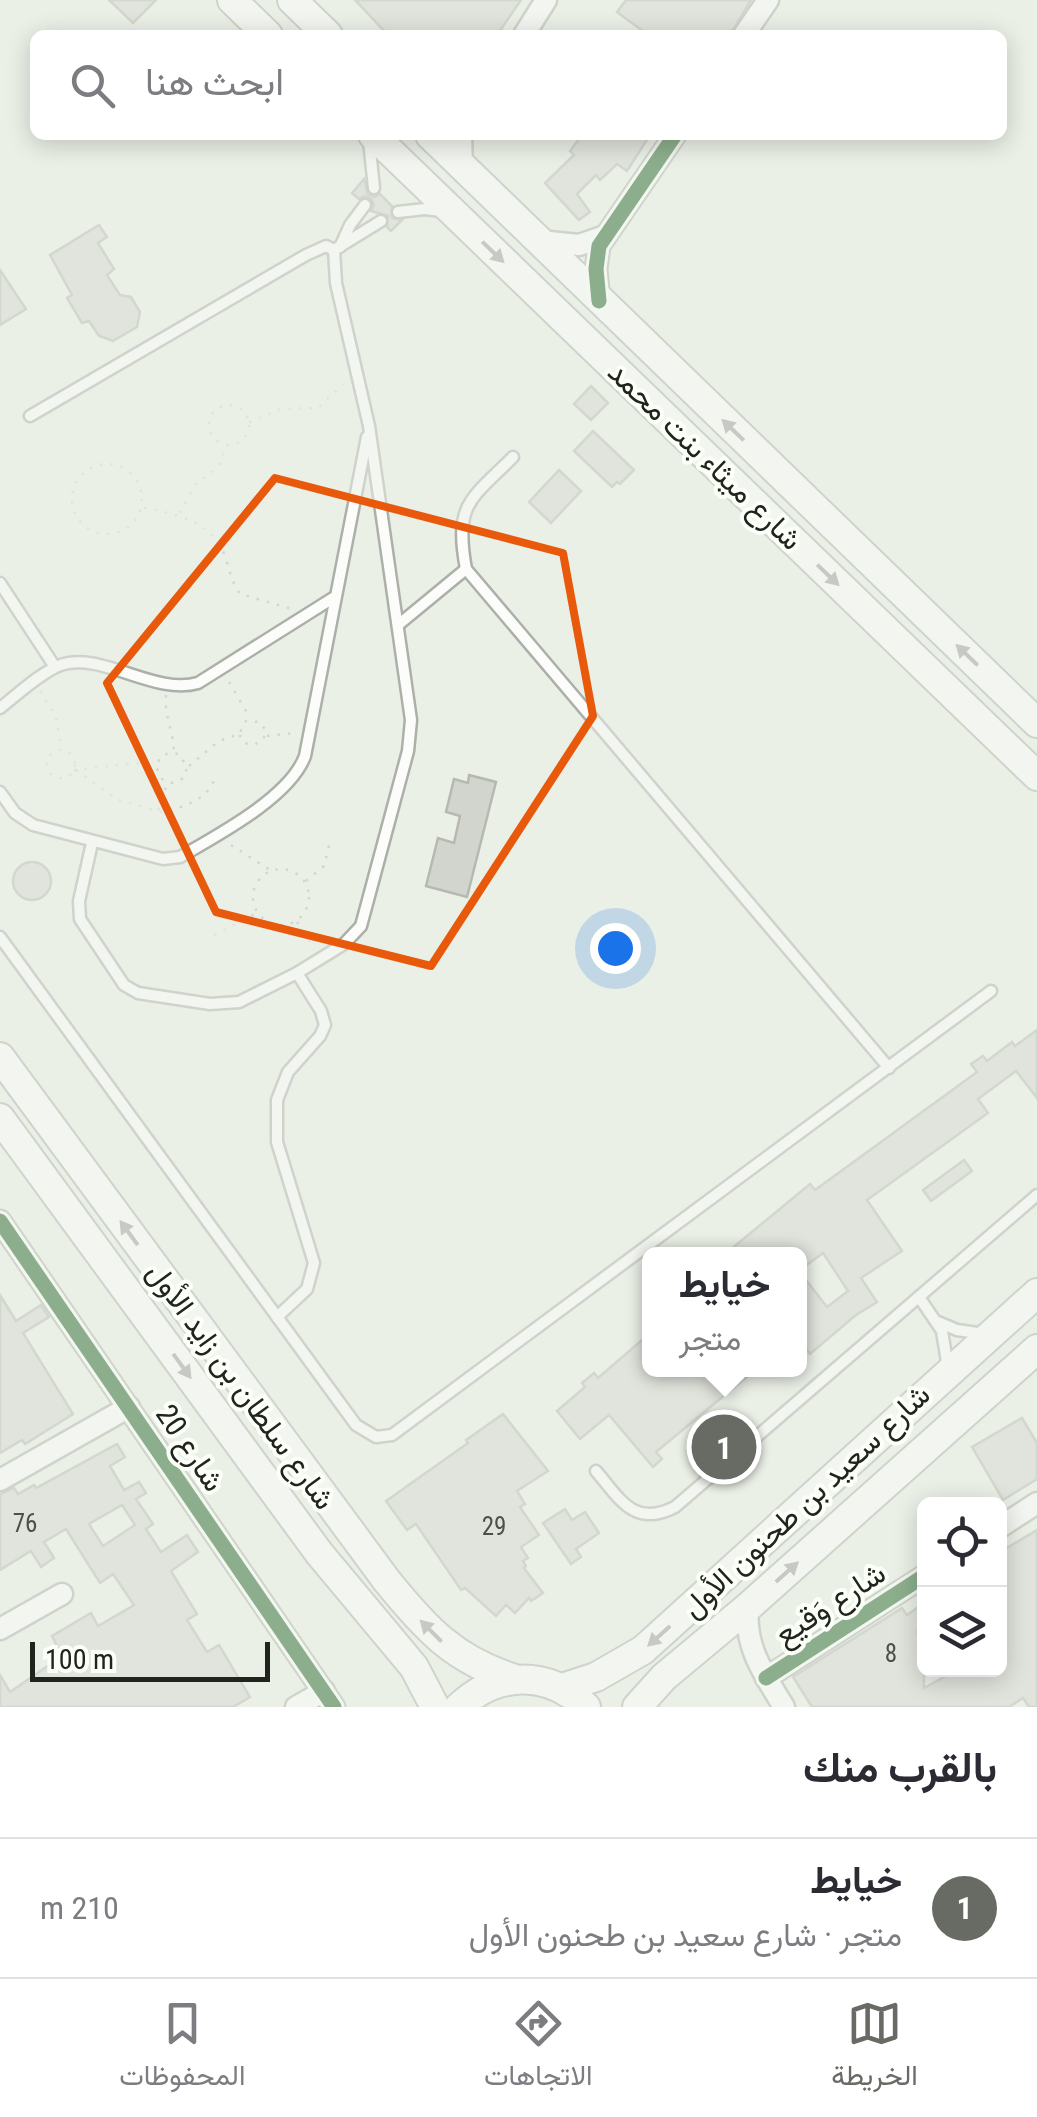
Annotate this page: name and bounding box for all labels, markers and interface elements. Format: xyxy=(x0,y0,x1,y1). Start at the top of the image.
search box xyxy=(30,30,1007,140)
icon: search xyxy=(65,58,120,113)
text: ابحث هنا xyxy=(145,60,284,104)
one-way arrow xyxy=(481,239,505,263)
street label: شارع ميثاء بنت محمد xyxy=(599,354,809,559)
one-way arrow xyxy=(721,419,745,442)
one-way arrow xyxy=(816,563,840,586)
one-way arrow xyxy=(955,644,979,667)
your location xyxy=(590,923,641,974)
one-way arrow xyxy=(120,1220,140,1247)
popup xyxy=(642,1247,807,1377)
street label: شارع سلطان بن زايد الأول xyxy=(138,1255,343,1518)
text: خيايط xyxy=(679,1262,770,1306)
text: متجر xyxy=(679,1320,741,1358)
one-way arrow xyxy=(172,1353,191,1379)
street label: شارع سعيد بن طحنون الأول xyxy=(674,1377,939,1627)
street label: شارع 20 xyxy=(146,1398,232,1499)
pin: 1 xyxy=(692,1410,756,1484)
map controls xyxy=(917,1497,1007,1677)
button: locate xyxy=(917,1497,1007,1587)
house number: 76 xyxy=(13,1509,37,1538)
house number: 29 xyxy=(482,1512,506,1541)
street label: شارع وَقيع xyxy=(768,1555,893,1655)
one-way arrow xyxy=(775,1561,799,1584)
button: layers xyxy=(917,1587,1007,1677)
one-way arrow xyxy=(420,1620,444,1644)
one-way arrow xyxy=(647,1624,672,1646)
scale bar xyxy=(30,1637,270,1682)
house number: 8 xyxy=(885,1639,897,1668)
text: 100 m xyxy=(45,1643,114,1676)
text: بالقرب منك xyxy=(803,1743,997,1792)
text: خيايط xyxy=(810,1858,902,1902)
text: 210 m xyxy=(40,1889,119,1927)
text: 1 xyxy=(956,1889,973,1927)
text: متجر · شارع سعيد بن طحنون الأول xyxy=(469,1916,902,1954)
tab: المحفوظات xyxy=(119,1996,245,2100)
tab: الاتجاهات xyxy=(484,1996,593,2100)
tab: الخريطة xyxy=(831,1996,918,2100)

